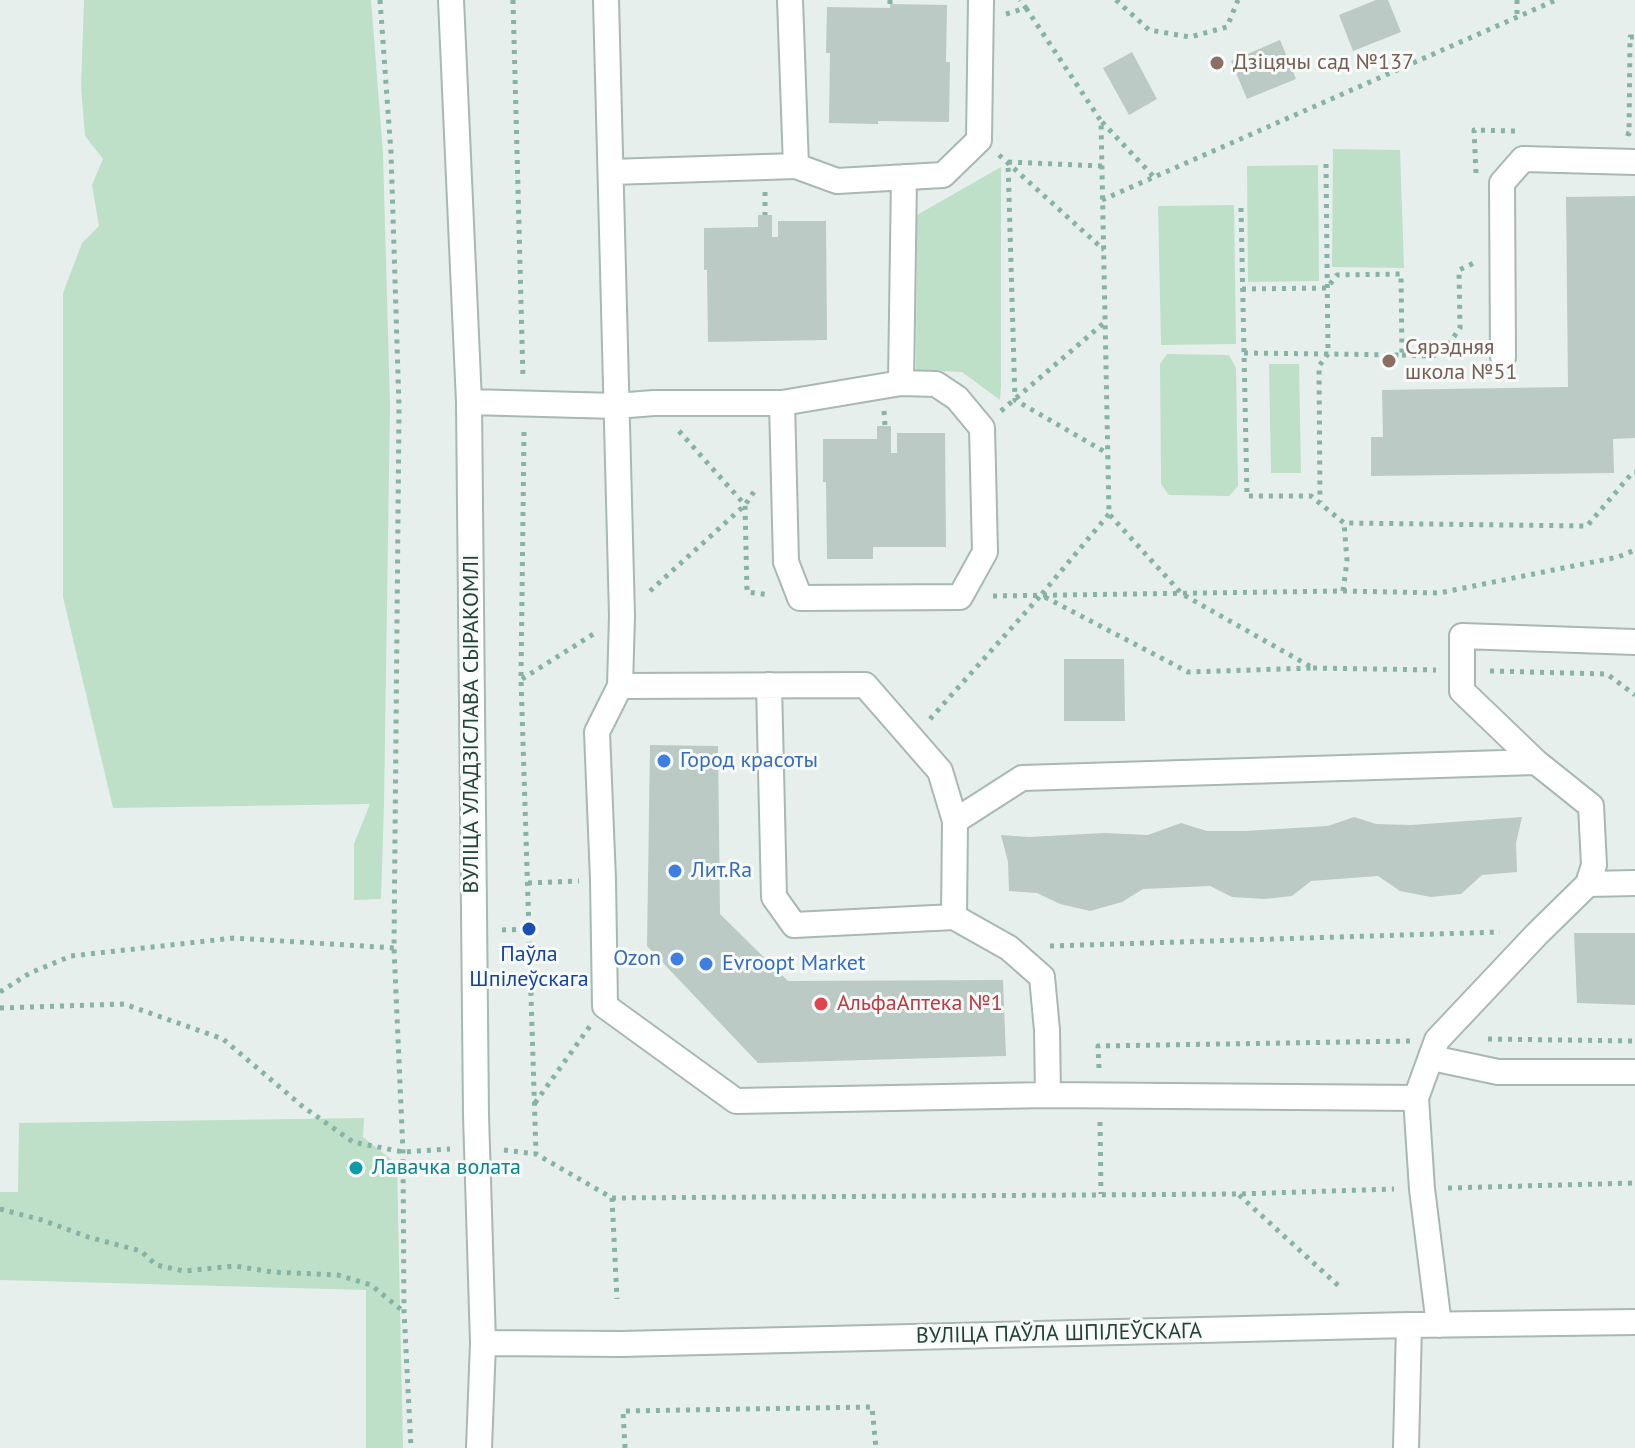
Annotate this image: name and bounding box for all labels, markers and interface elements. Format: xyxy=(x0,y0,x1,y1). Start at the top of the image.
place label: Дзіцячы сад №137 xyxy=(1233,50,1414,76)
marker: Дзіцячы сад №137 xyxy=(1208,54,1226,72)
place label: Сярэдняя школа №51 xyxy=(1405,335,1517,386)
marker: Сярэдняя школа №51 xyxy=(1380,352,1398,370)
street label: ВУЛІЦА УЛАДЗІСЛАВА СЫРАКОМЛІ xyxy=(459,555,485,893)
place label: Город красоты xyxy=(680,748,818,774)
marker: Город красоты xyxy=(655,752,673,770)
place label: Лит.Ra xyxy=(691,858,752,884)
marker: Лит.Ra xyxy=(666,862,684,880)
marker: Паўла Шпілеўскага xyxy=(520,920,538,938)
place label: Паўла Шпілеўскага xyxy=(469,942,589,994)
place label: Ozon xyxy=(613,946,661,972)
marker: Ozon xyxy=(668,950,686,968)
place label: Evroopt Market xyxy=(722,951,865,977)
marker: Evroopt Market xyxy=(697,955,715,973)
place label: АльфаАптека №1 xyxy=(837,991,1003,1017)
marker: АльфаАптека №1 xyxy=(812,995,830,1013)
place label: Лавачка волата xyxy=(372,1155,521,1181)
marker: Лавачка волата xyxy=(347,1159,365,1177)
street label: ВУЛІЦА ПАЎЛА ШПІЛЕЎСКАГА xyxy=(916,1318,1202,1350)

